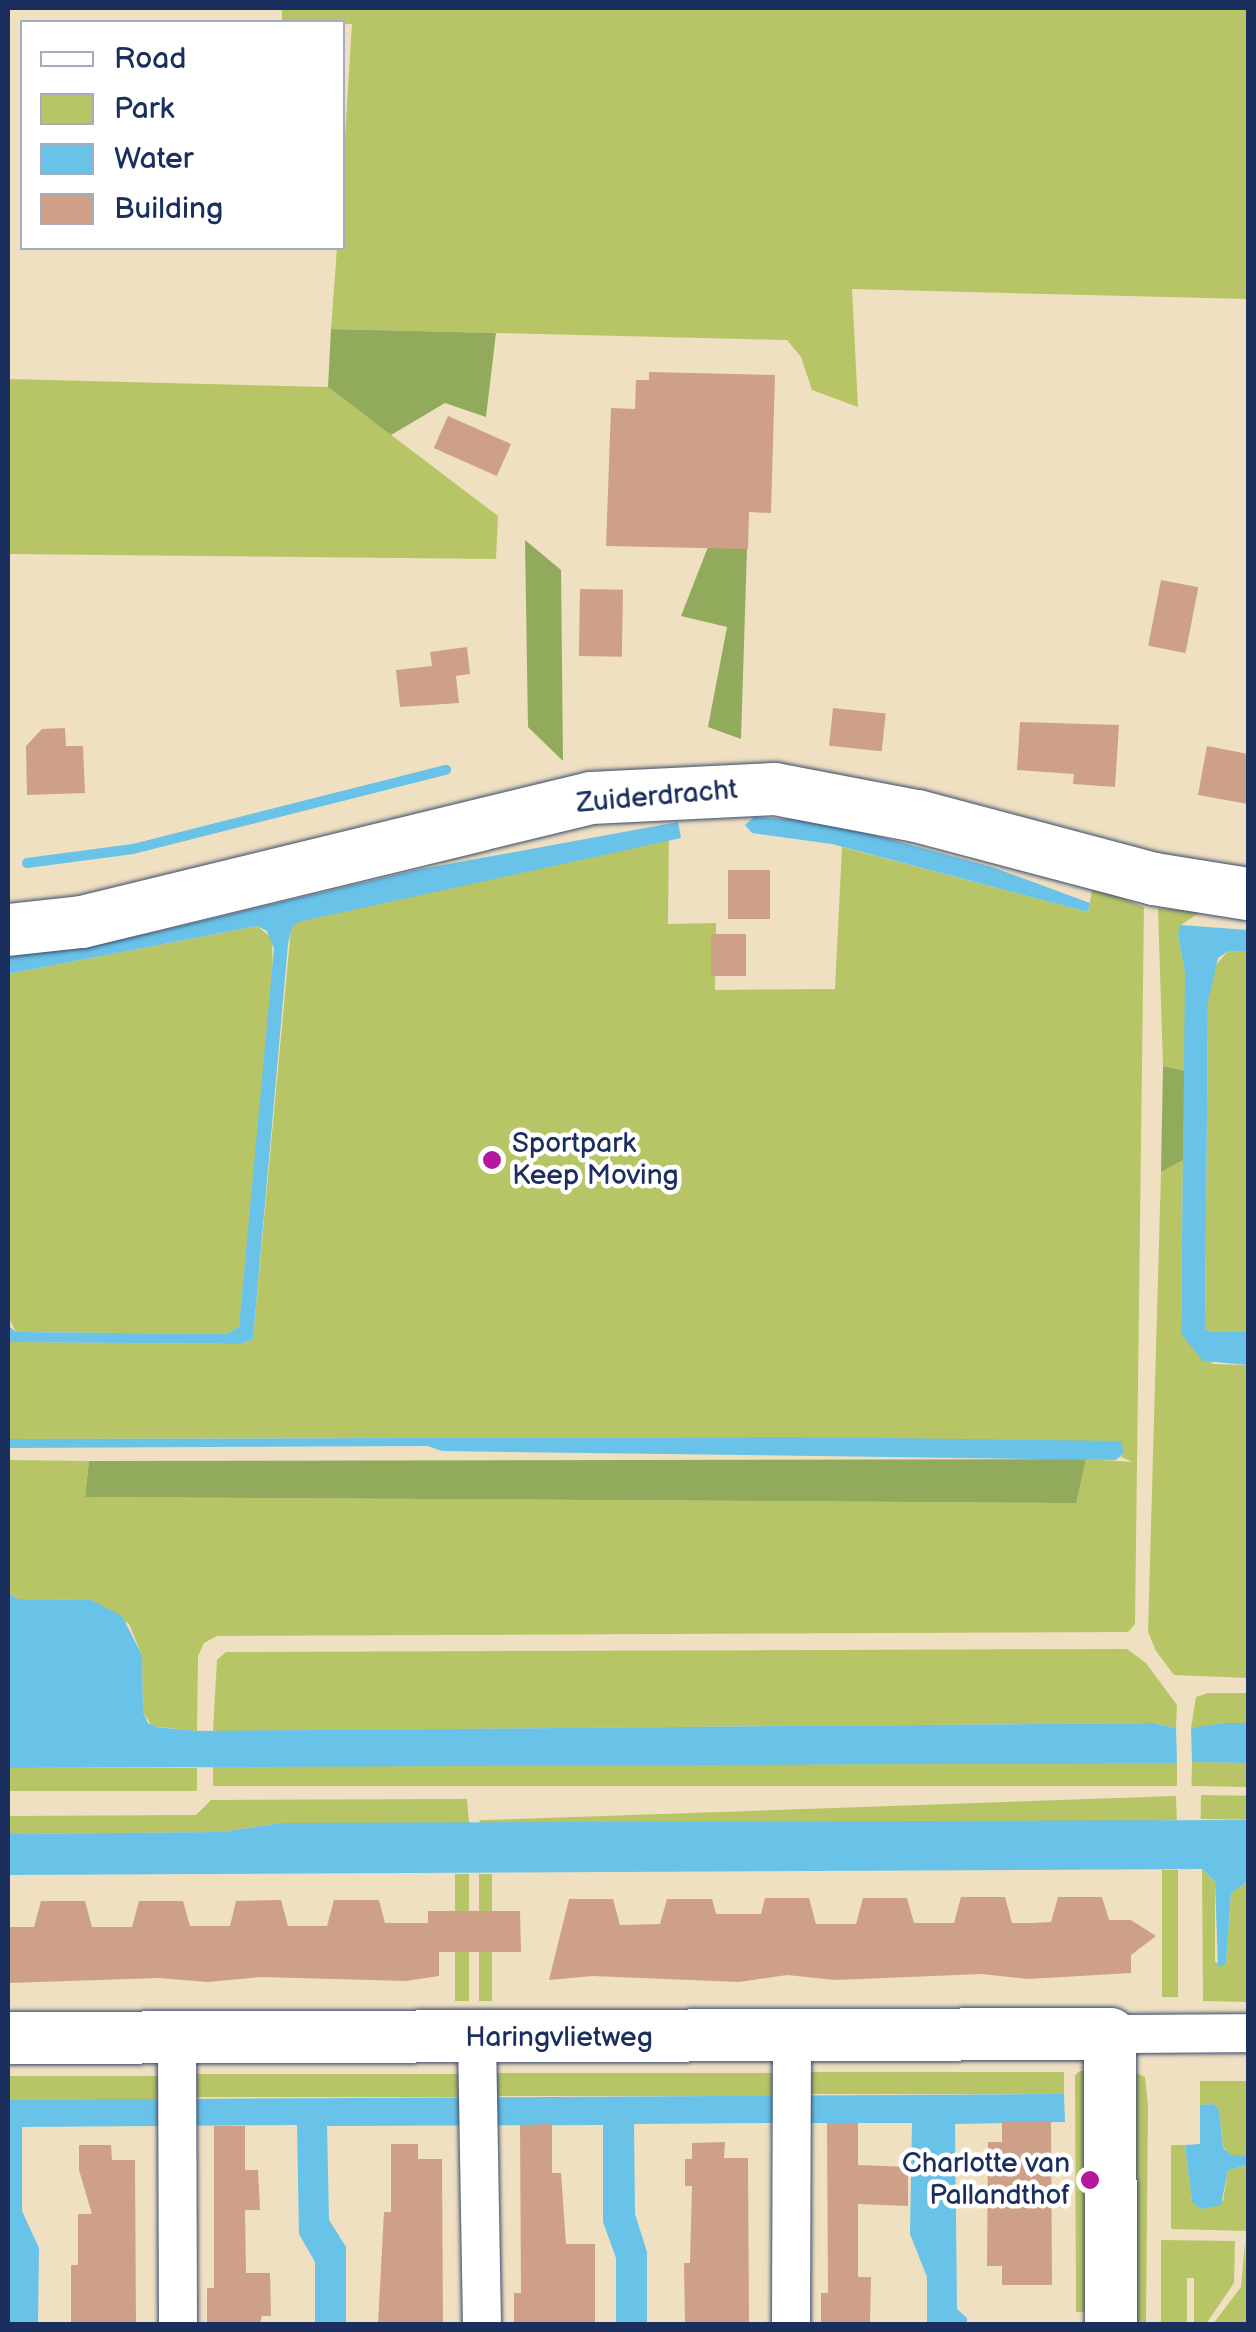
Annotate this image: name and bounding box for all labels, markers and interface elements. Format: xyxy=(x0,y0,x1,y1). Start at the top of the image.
legend xyxy=(20,20,345,250)
text: Road xyxy=(114,41,187,77)
text: Park xyxy=(114,91,174,127)
text: Water xyxy=(114,141,194,177)
text: Building xyxy=(114,191,223,227)
street label: Zuiderdracht xyxy=(575,773,739,821)
place label: Sportpark Keep Moving xyxy=(512,1127,679,1193)
marker: Sportpark Keep Moving xyxy=(481,1149,503,1171)
street label: Haringvlietweg xyxy=(465,2021,653,2055)
place label: Charlotte van Pallandthof xyxy=(902,2147,1070,2213)
marker: Charlotte van Pallandthof xyxy=(1079,2169,1101,2191)

